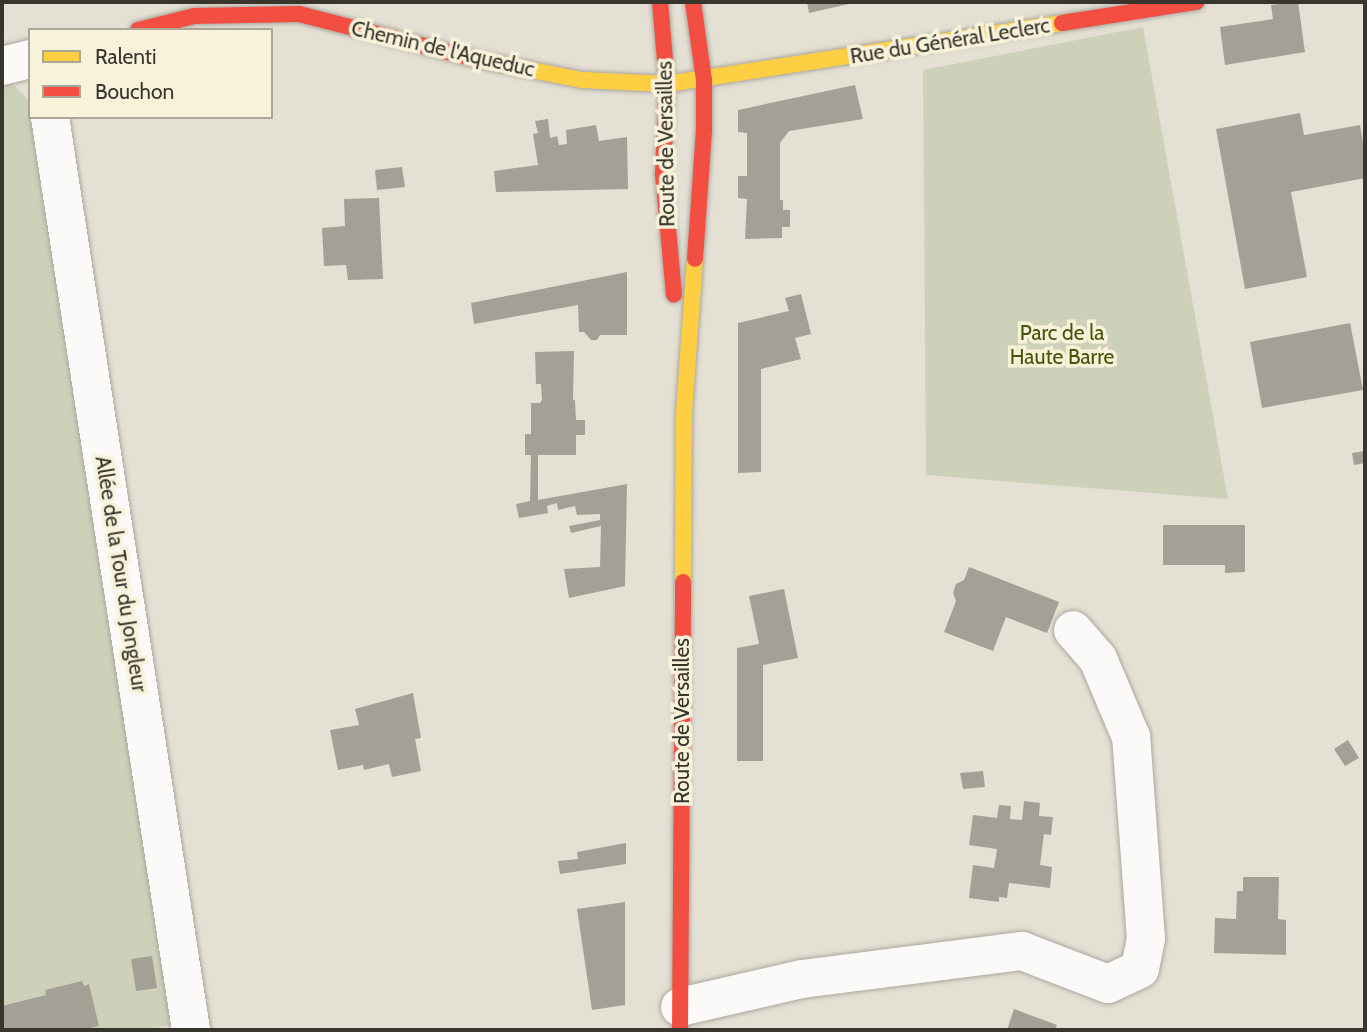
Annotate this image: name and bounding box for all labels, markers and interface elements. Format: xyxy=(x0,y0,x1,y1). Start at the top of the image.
street label: Rue du Général Leclerc xyxy=(848,13,1052,69)
street label: Chemin de l'Aqueduc xyxy=(349,16,537,82)
legend xyxy=(28,28,273,119)
text: Ralenti xyxy=(95,44,156,69)
street label: Route de Versailles xyxy=(652,61,680,227)
text: Bouchon xyxy=(95,79,174,104)
park label: Parc de la Haute Barre xyxy=(1010,320,1114,370)
street label: Allée de la Tour du Jongleur xyxy=(90,454,152,694)
street label: Route de Versailles xyxy=(669,638,695,804)

